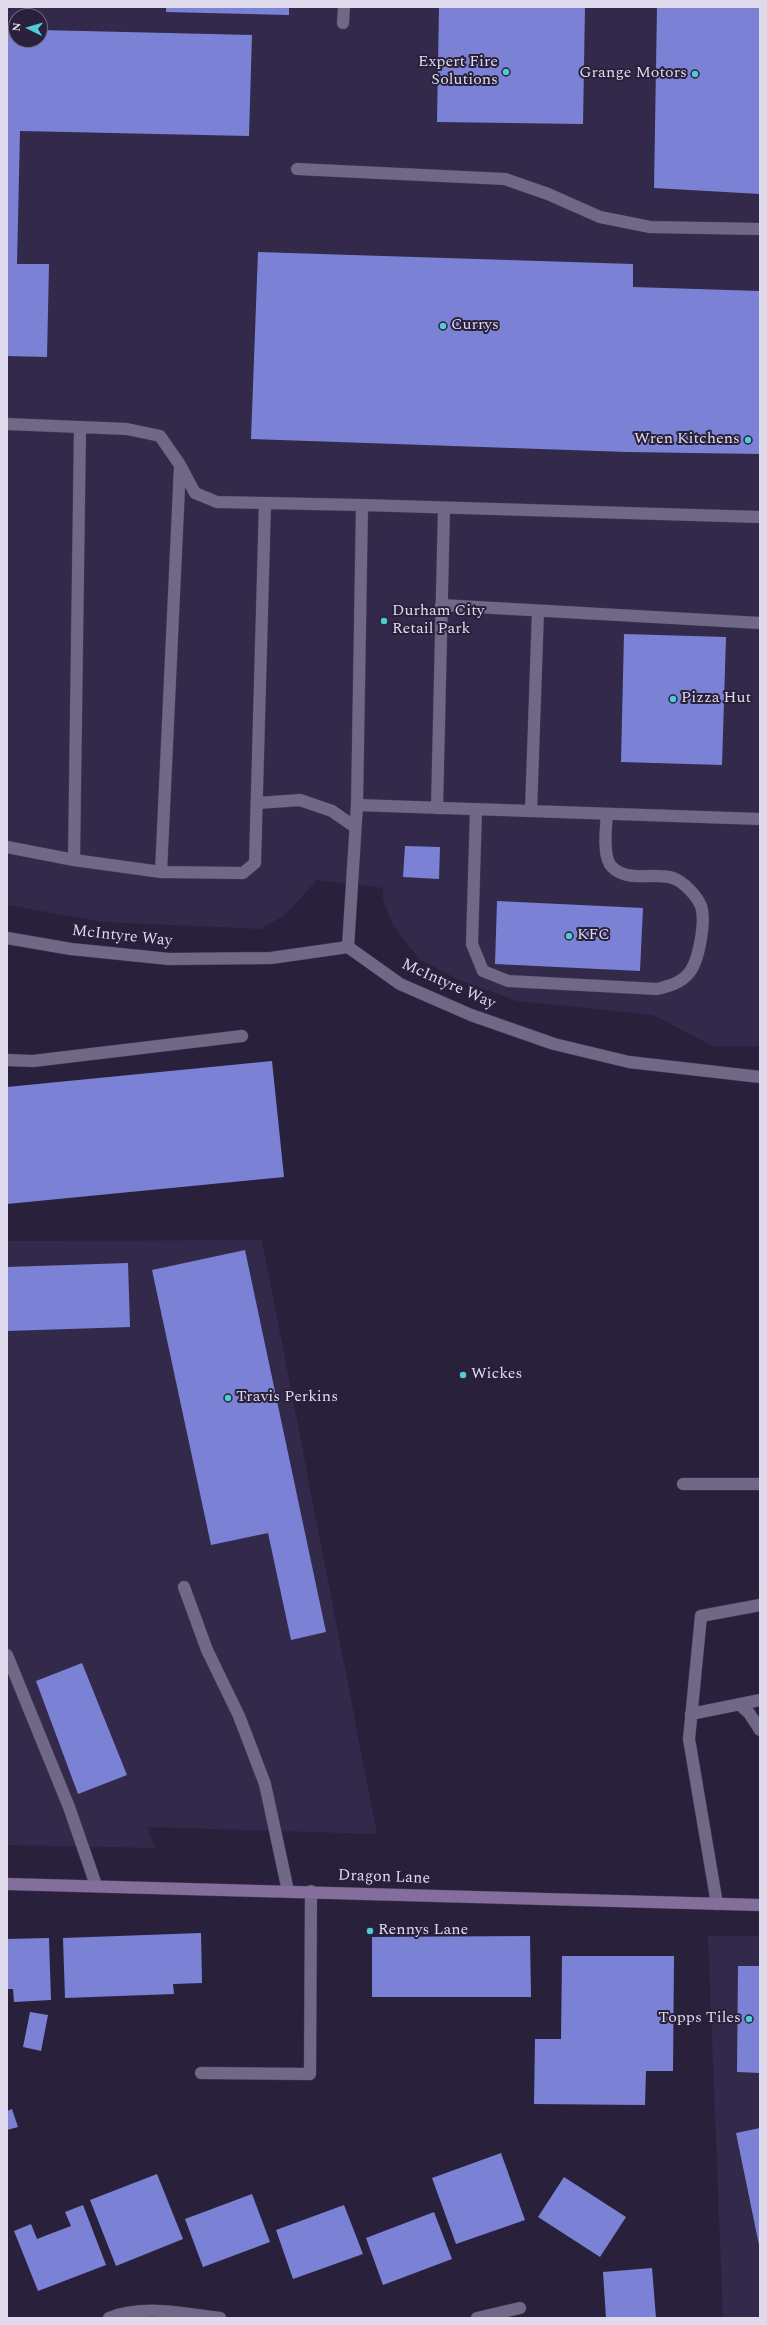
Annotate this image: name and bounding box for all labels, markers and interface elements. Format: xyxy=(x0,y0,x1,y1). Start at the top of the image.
north arrow xyxy=(8,8,48,48)
text: N xyxy=(8,22,25,32)
place label: Expert Fire Solutions xyxy=(418,53,498,91)
place label: Grange Motors xyxy=(579,64,687,84)
marker: Expert Fire Solutions xyxy=(501,67,511,77)
marker: Grange Motors xyxy=(690,69,700,79)
place label: Currys xyxy=(451,316,499,336)
marker: Currys xyxy=(438,321,448,331)
place label: Wren Kitchens xyxy=(634,430,740,450)
marker: Wren Kitchens xyxy=(743,435,753,445)
place label: Durham City Retail Park xyxy=(392,602,485,640)
marker: Durham City Retail Park xyxy=(379,616,389,626)
place label: Pizza Hut xyxy=(681,689,751,709)
marker: Pizza Hut xyxy=(668,694,678,704)
street label: McIntyre Way xyxy=(71,922,173,952)
place label: KFC xyxy=(577,926,610,946)
marker: KFC xyxy=(564,931,574,941)
street label: McIntyre Way xyxy=(398,956,498,1014)
place label: Wickes xyxy=(471,1365,522,1385)
marker: Wickes xyxy=(458,1370,468,1380)
place label: Travis Perkins xyxy=(236,1388,338,1408)
marker: Travis Perkins xyxy=(223,1393,233,1403)
street label: Dragon Lane xyxy=(338,1867,430,1889)
place label: Rennys Lane xyxy=(378,1921,468,1941)
marker: Rennys Lane xyxy=(365,1926,375,1936)
place label: Topps Tiles xyxy=(658,2009,741,2029)
marker: Topps Tiles xyxy=(744,2014,754,2024)

